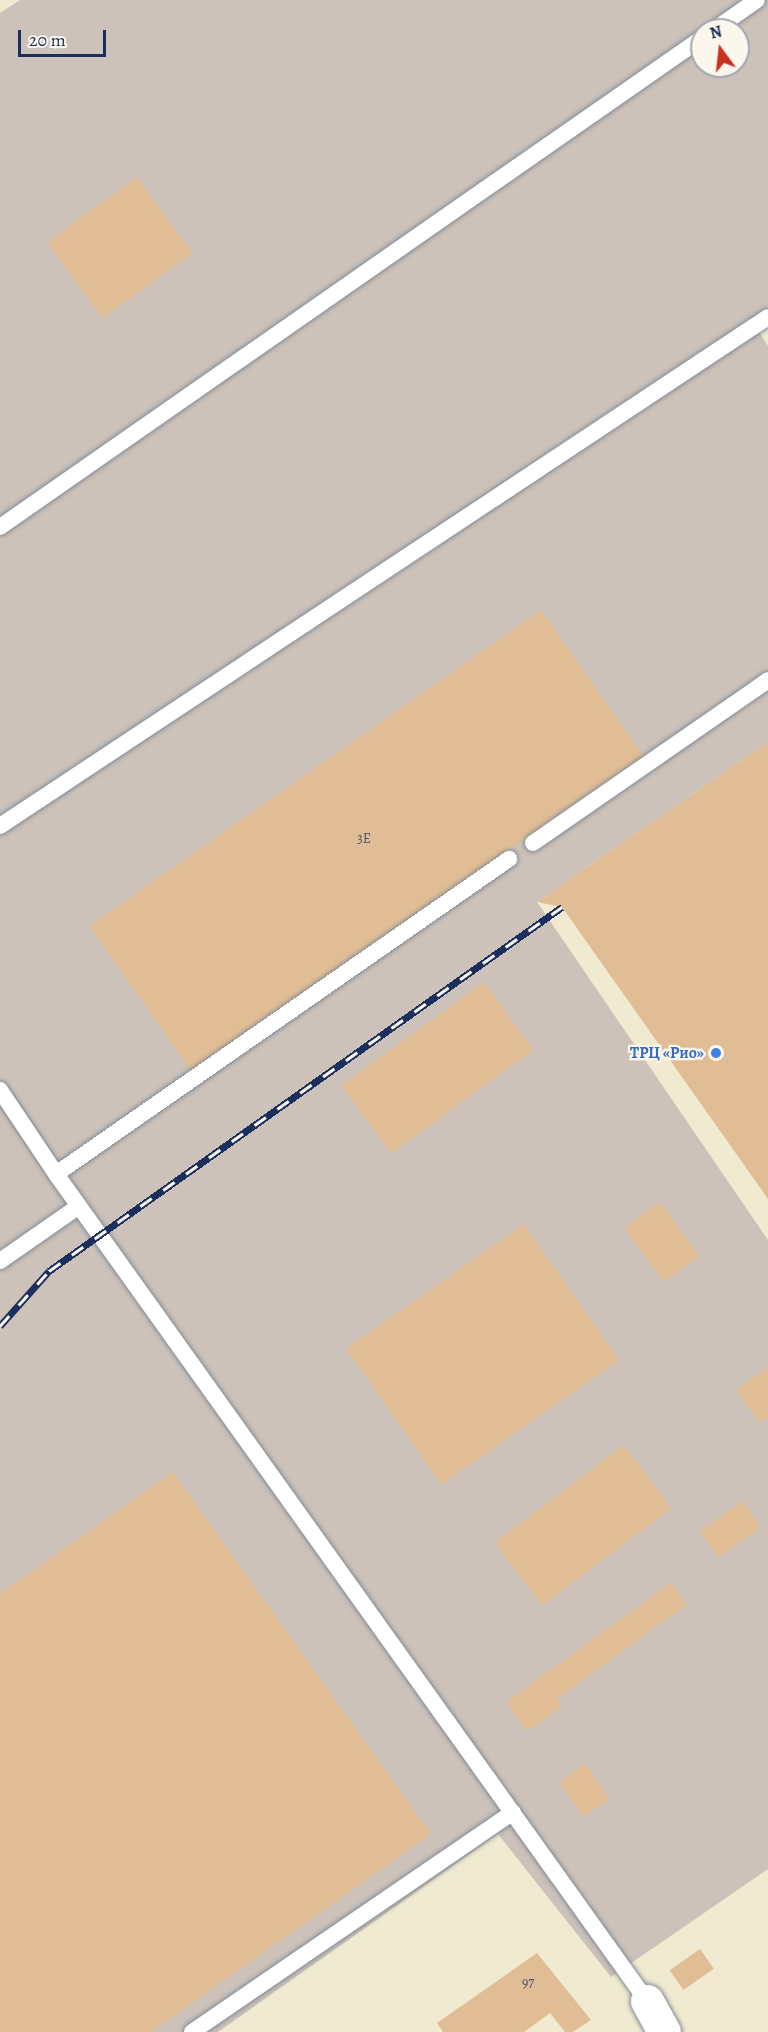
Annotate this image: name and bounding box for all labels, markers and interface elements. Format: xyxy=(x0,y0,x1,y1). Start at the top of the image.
scale bar xyxy=(21,18,110,56)
north arrow xyxy=(690,18,750,78)
text: N xyxy=(707,20,724,45)
text: 20 m xyxy=(29,28,66,52)
house number: 3Е xyxy=(357,831,371,847)
place label: ТРЦ «Рио» xyxy=(630,1043,704,1063)
marker: ТРЦ «Рио» xyxy=(709,1046,723,1060)
house number: 97 xyxy=(522,1975,534,1991)

